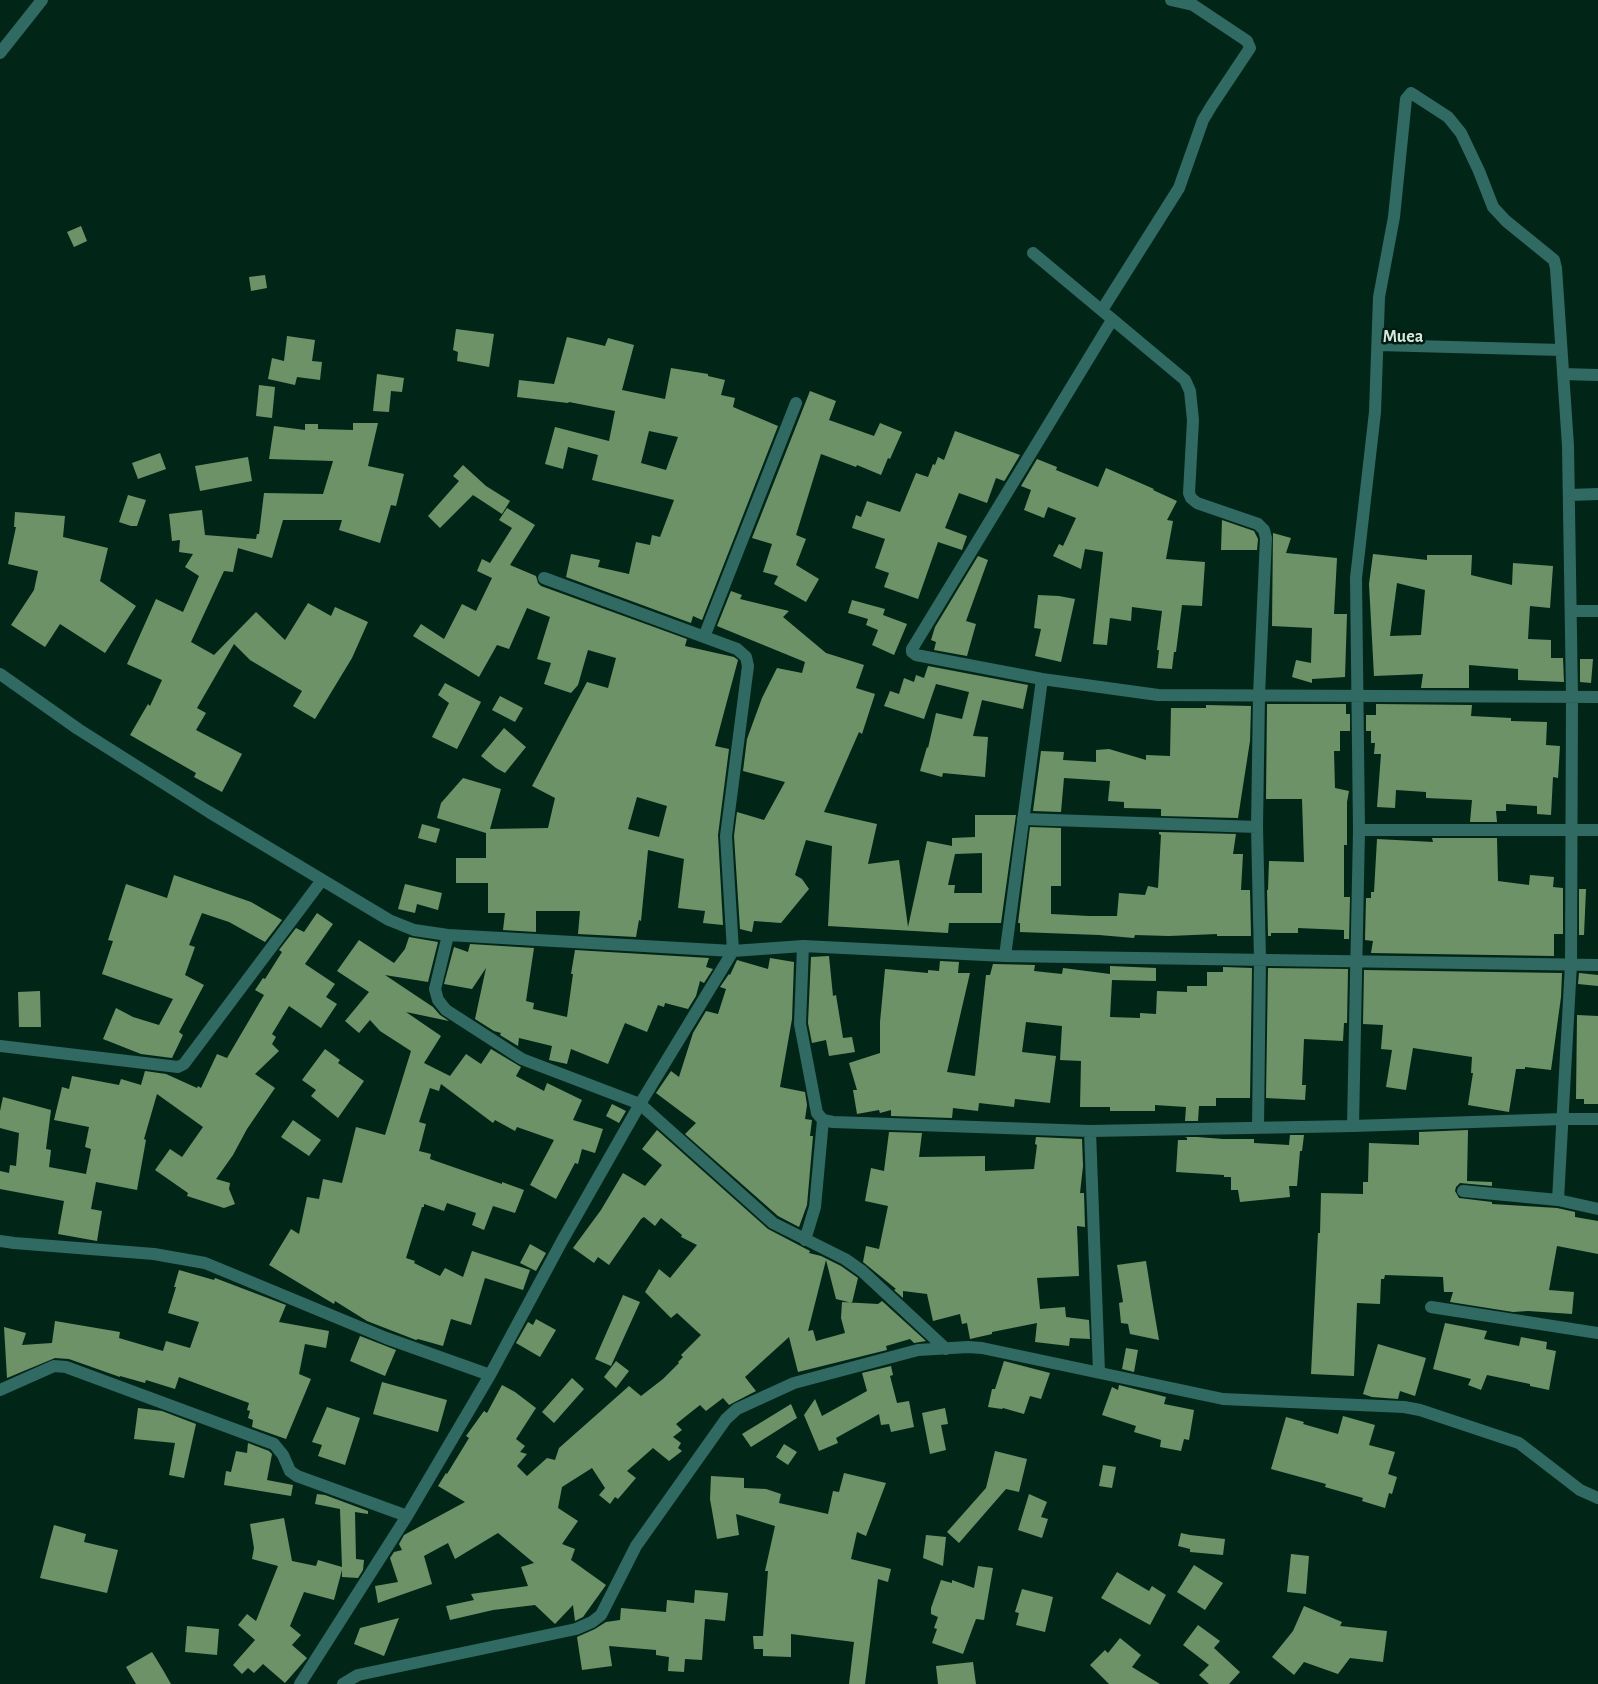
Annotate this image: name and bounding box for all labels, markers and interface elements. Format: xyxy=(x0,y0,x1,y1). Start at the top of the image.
district label: Muea xyxy=(1383,326,1423,348)

